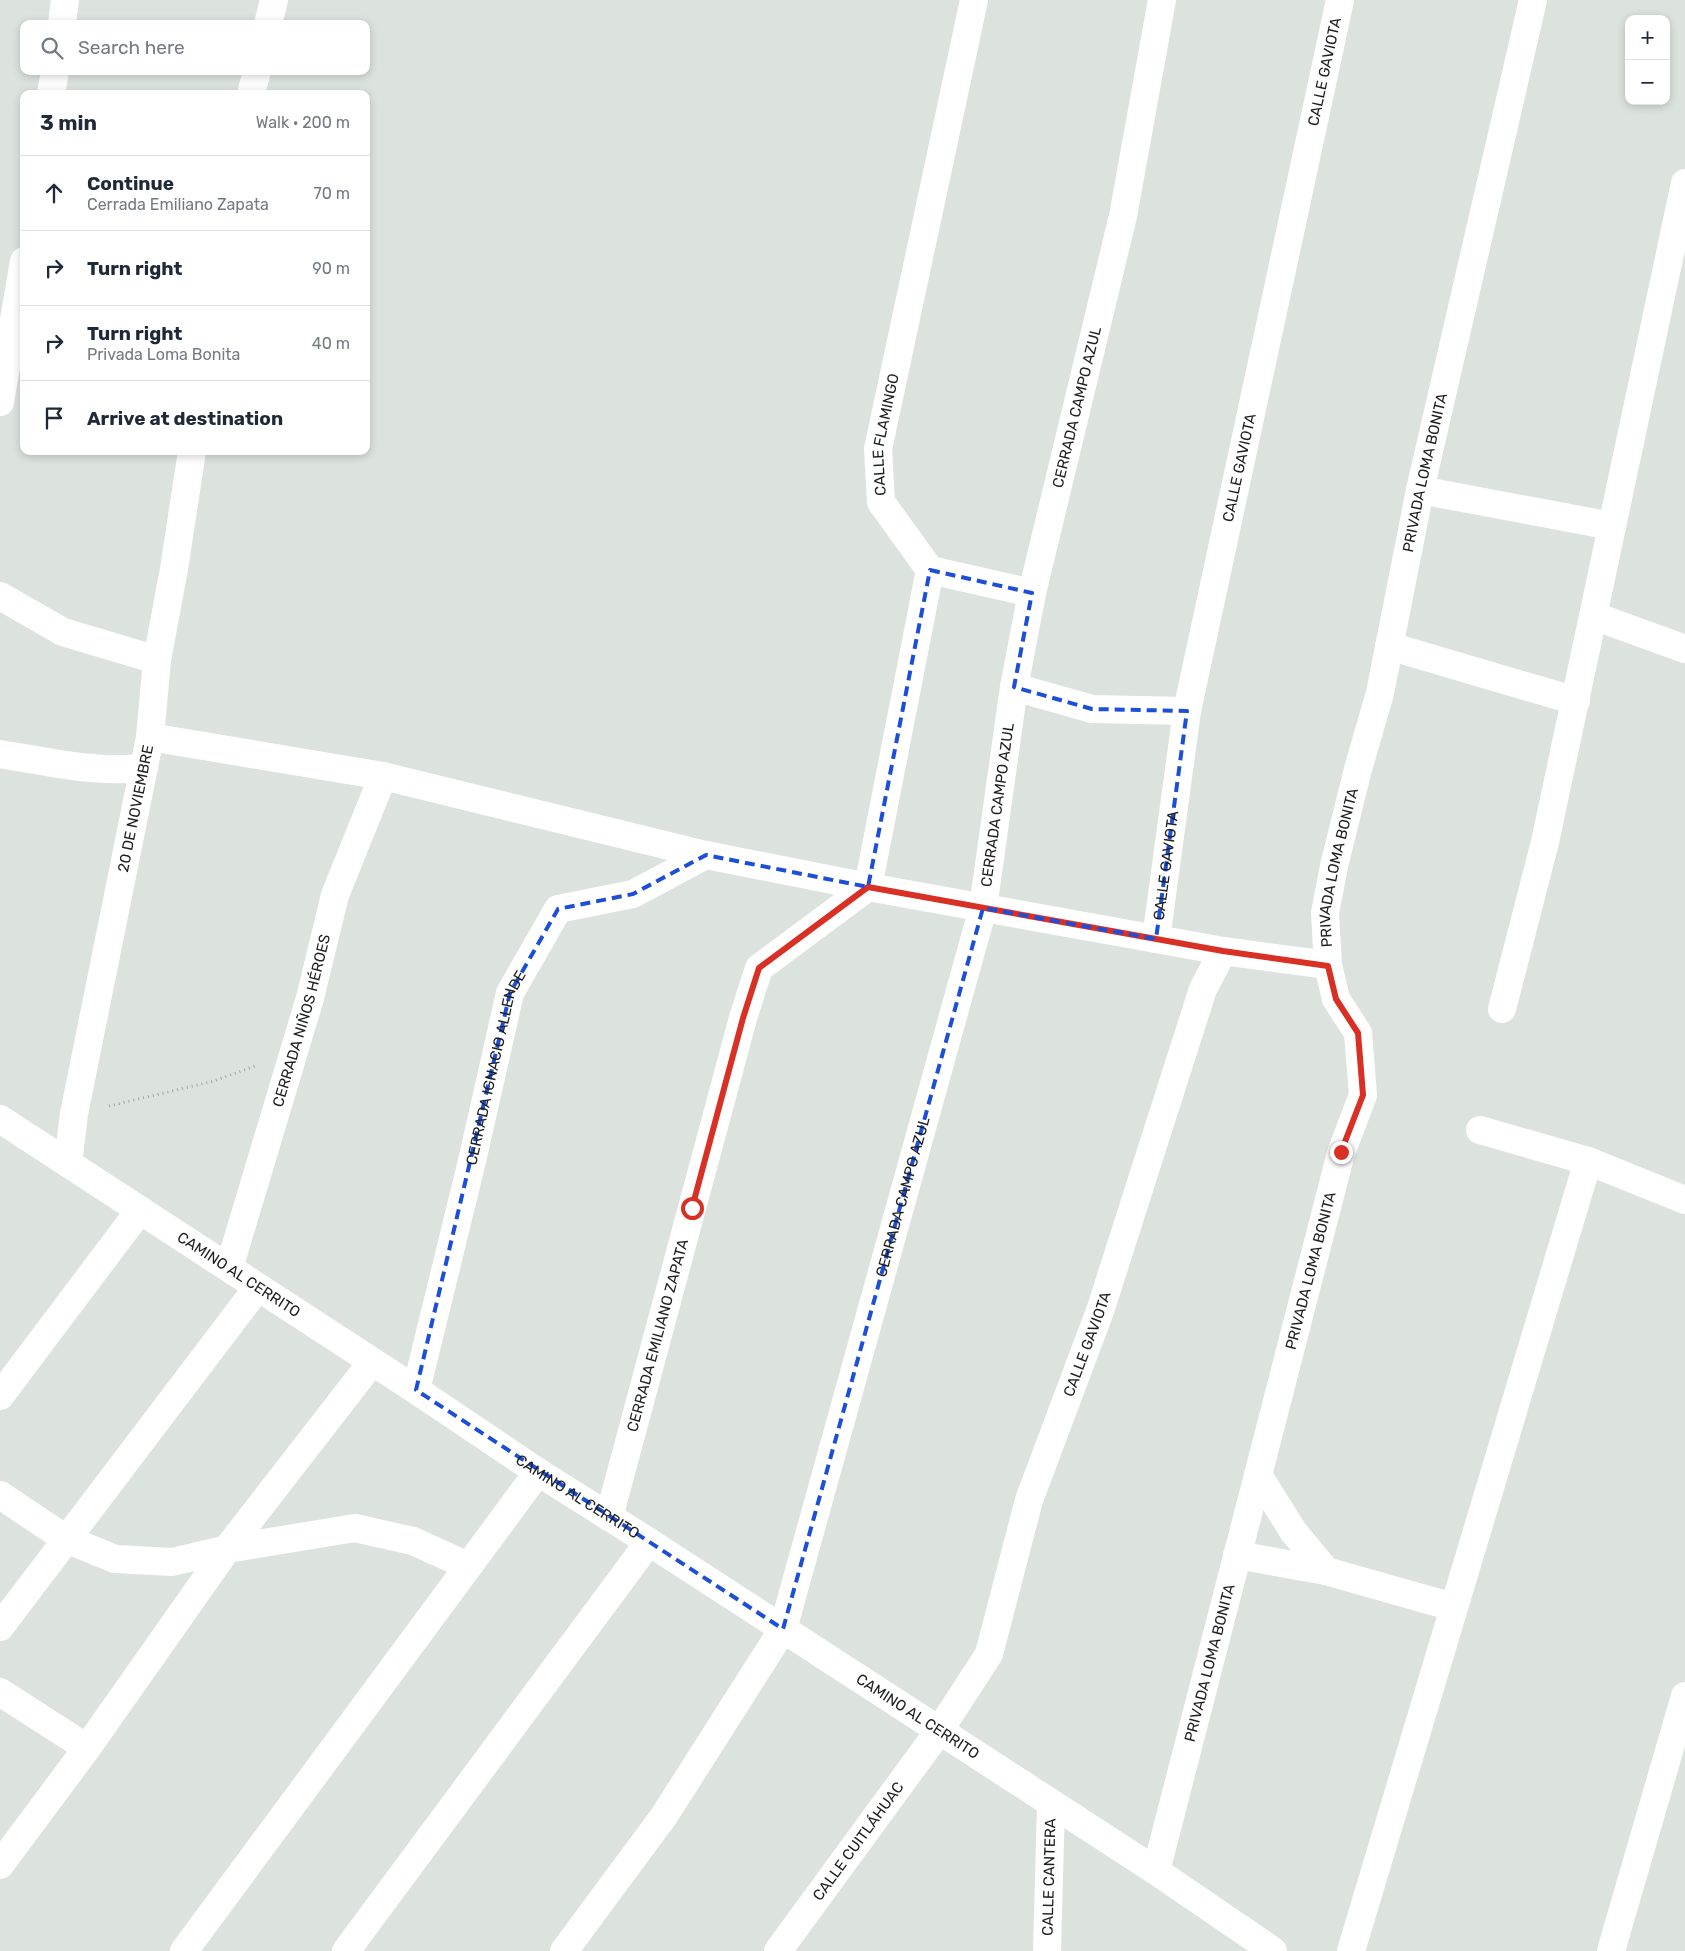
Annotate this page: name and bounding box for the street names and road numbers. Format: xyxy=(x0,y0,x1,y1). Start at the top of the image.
street label: CALLE GAVIOTA xyxy=(1304,16,1345,128)
street label: CERRADA CAMPO AZUL xyxy=(1049,324,1105,490)
street label: CALLE FLAMINGO xyxy=(869,372,903,496)
street label: PRIVADA LOMA BONITA xyxy=(1399,391,1451,554)
street label: CALLE GAVIOTA xyxy=(1219,412,1260,524)
street label: CERRADA CAMPO AZUL xyxy=(977,721,1018,888)
street label: 20 DE NOVIEMBRE xyxy=(114,743,157,874)
street label: PRIVADA LOMA BONITA xyxy=(1316,786,1362,948)
street label: CALLE GAVIOTA xyxy=(1150,810,1182,922)
street label: CERRADA NIÑOS HÉROES xyxy=(269,932,334,1109)
street label: CERRADA IGNACIO ALLENDE xyxy=(462,968,530,1167)
street label: CERRADA CAMPO AZUL xyxy=(872,1114,934,1279)
street label: PRIVADA LOMA BONITA xyxy=(1282,1190,1340,1351)
street label: CAMINO AL CERRITO xyxy=(174,1228,304,1321)
street label: CERRADA EMILIANO ZAPATA xyxy=(623,1237,692,1434)
street label: CALLE GAVIOTA xyxy=(1060,1289,1115,1399)
street label: CAMINO AL CERRITO xyxy=(512,1451,643,1543)
street label: PRIVADA LOMA BONITA xyxy=(1181,1582,1239,1744)
street label: CAMINO AL CERRITO xyxy=(853,1670,983,1763)
street label: CALLE CUITLÁHUAC xyxy=(809,1778,908,1904)
street label: CALLE CANTERA xyxy=(1038,1818,1060,1936)

